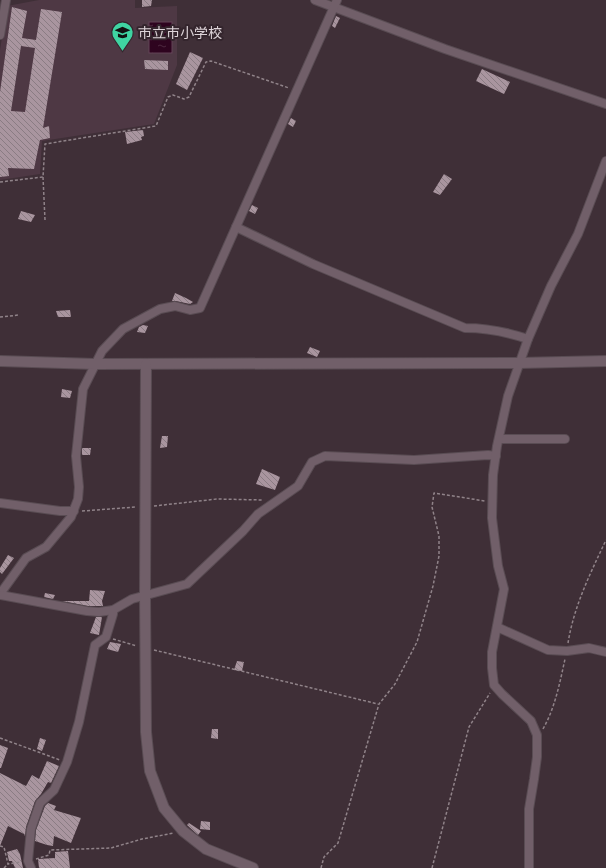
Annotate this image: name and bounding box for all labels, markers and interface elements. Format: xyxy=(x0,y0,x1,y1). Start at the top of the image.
school or university icon: 市立市小学校 xyxy=(109,19,135,52)
place label: 市立市小学校 xyxy=(138,22,222,42)

